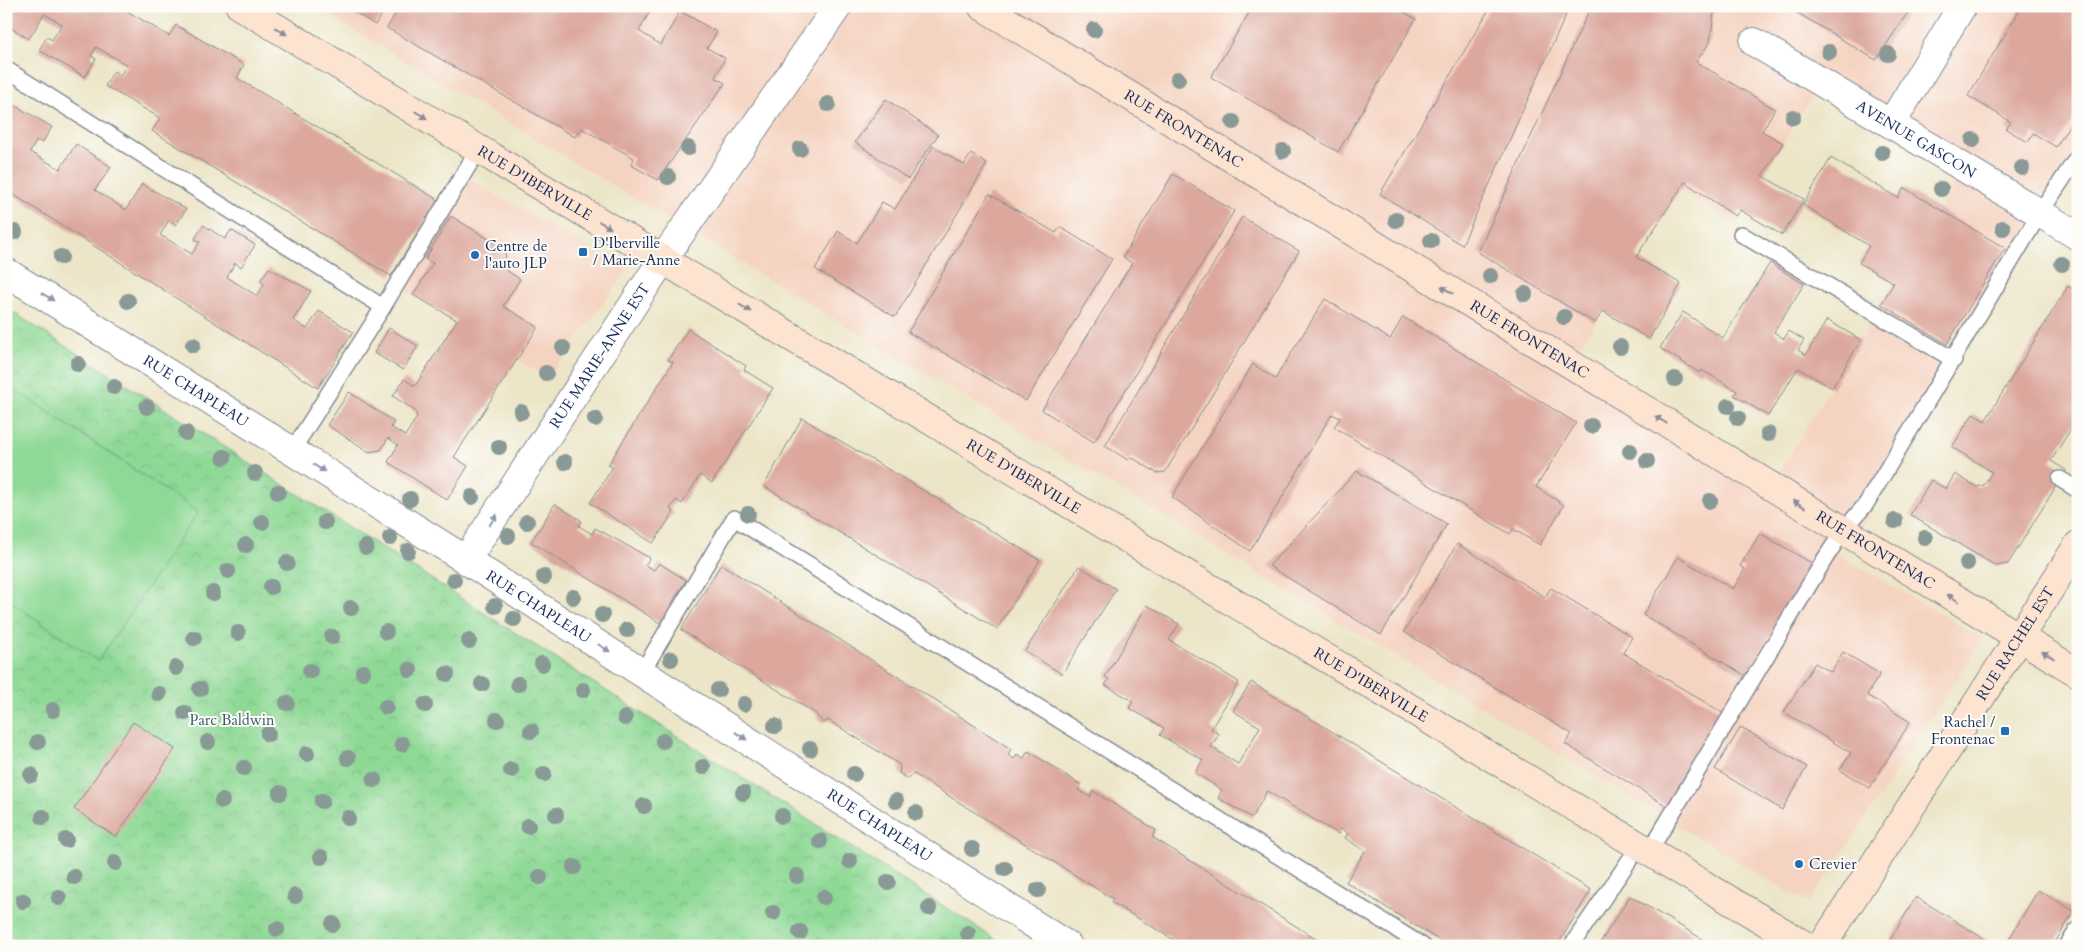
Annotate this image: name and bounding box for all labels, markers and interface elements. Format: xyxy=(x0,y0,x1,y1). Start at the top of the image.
one-way arrow xyxy=(275,27,288,36)
street label: RUE FRONTENAC xyxy=(1120,85,1247,173)
street label: AVENUE GASCON xyxy=(1852,95,1980,183)
one-way arrow xyxy=(414,111,427,120)
street label: RUE D'IBERVILLE xyxy=(474,141,596,225)
one-way arrow xyxy=(599,221,612,230)
place label: D'Iberville / Marie-Anne xyxy=(593,233,680,270)
place label: Centre de l'auto JLP xyxy=(485,236,548,273)
marker: D'Iberville / Marie-Anne xyxy=(577,246,589,258)
marker: Centre de l'auto JLP xyxy=(469,249,481,261)
street label: RUE MARIE-ANNE EST xyxy=(545,279,654,432)
one-way arrow xyxy=(1441,285,1454,294)
one-way arrow xyxy=(41,293,54,302)
street label: RUE FRONTENAC xyxy=(1466,295,1593,383)
one-way arrow xyxy=(739,304,752,313)
street label: RUE CHAPLEAU xyxy=(139,350,253,432)
one-way arrow xyxy=(1654,415,1667,424)
street label: RUE D'IBERVILLE xyxy=(963,434,1085,518)
one-way arrow xyxy=(312,463,325,472)
one-way arrow xyxy=(1793,500,1806,509)
street label: RUE FRONTENAC xyxy=(1812,506,1939,594)
one-way arrow xyxy=(489,513,498,526)
street label: RUE CHAPLEAU xyxy=(482,566,596,648)
street label: RUE RACHEL EST xyxy=(1971,583,2059,704)
one-way arrow xyxy=(1946,594,1959,603)
one-way arrow xyxy=(597,643,610,653)
street label: RUE D'IBERVILLE xyxy=(1310,643,1432,727)
one-way arrow xyxy=(2042,651,2055,660)
park label: Parc Baldwin xyxy=(190,710,275,730)
place label: Rachel / Frontenac xyxy=(1931,712,1995,749)
marker: Rachel / Frontenac xyxy=(1999,725,2011,737)
one-way arrow xyxy=(734,731,747,740)
street label: RUE CHAPLEAU xyxy=(823,784,936,867)
place label: Crevier xyxy=(1809,854,1857,874)
marker: Crevier xyxy=(1793,858,1805,870)

